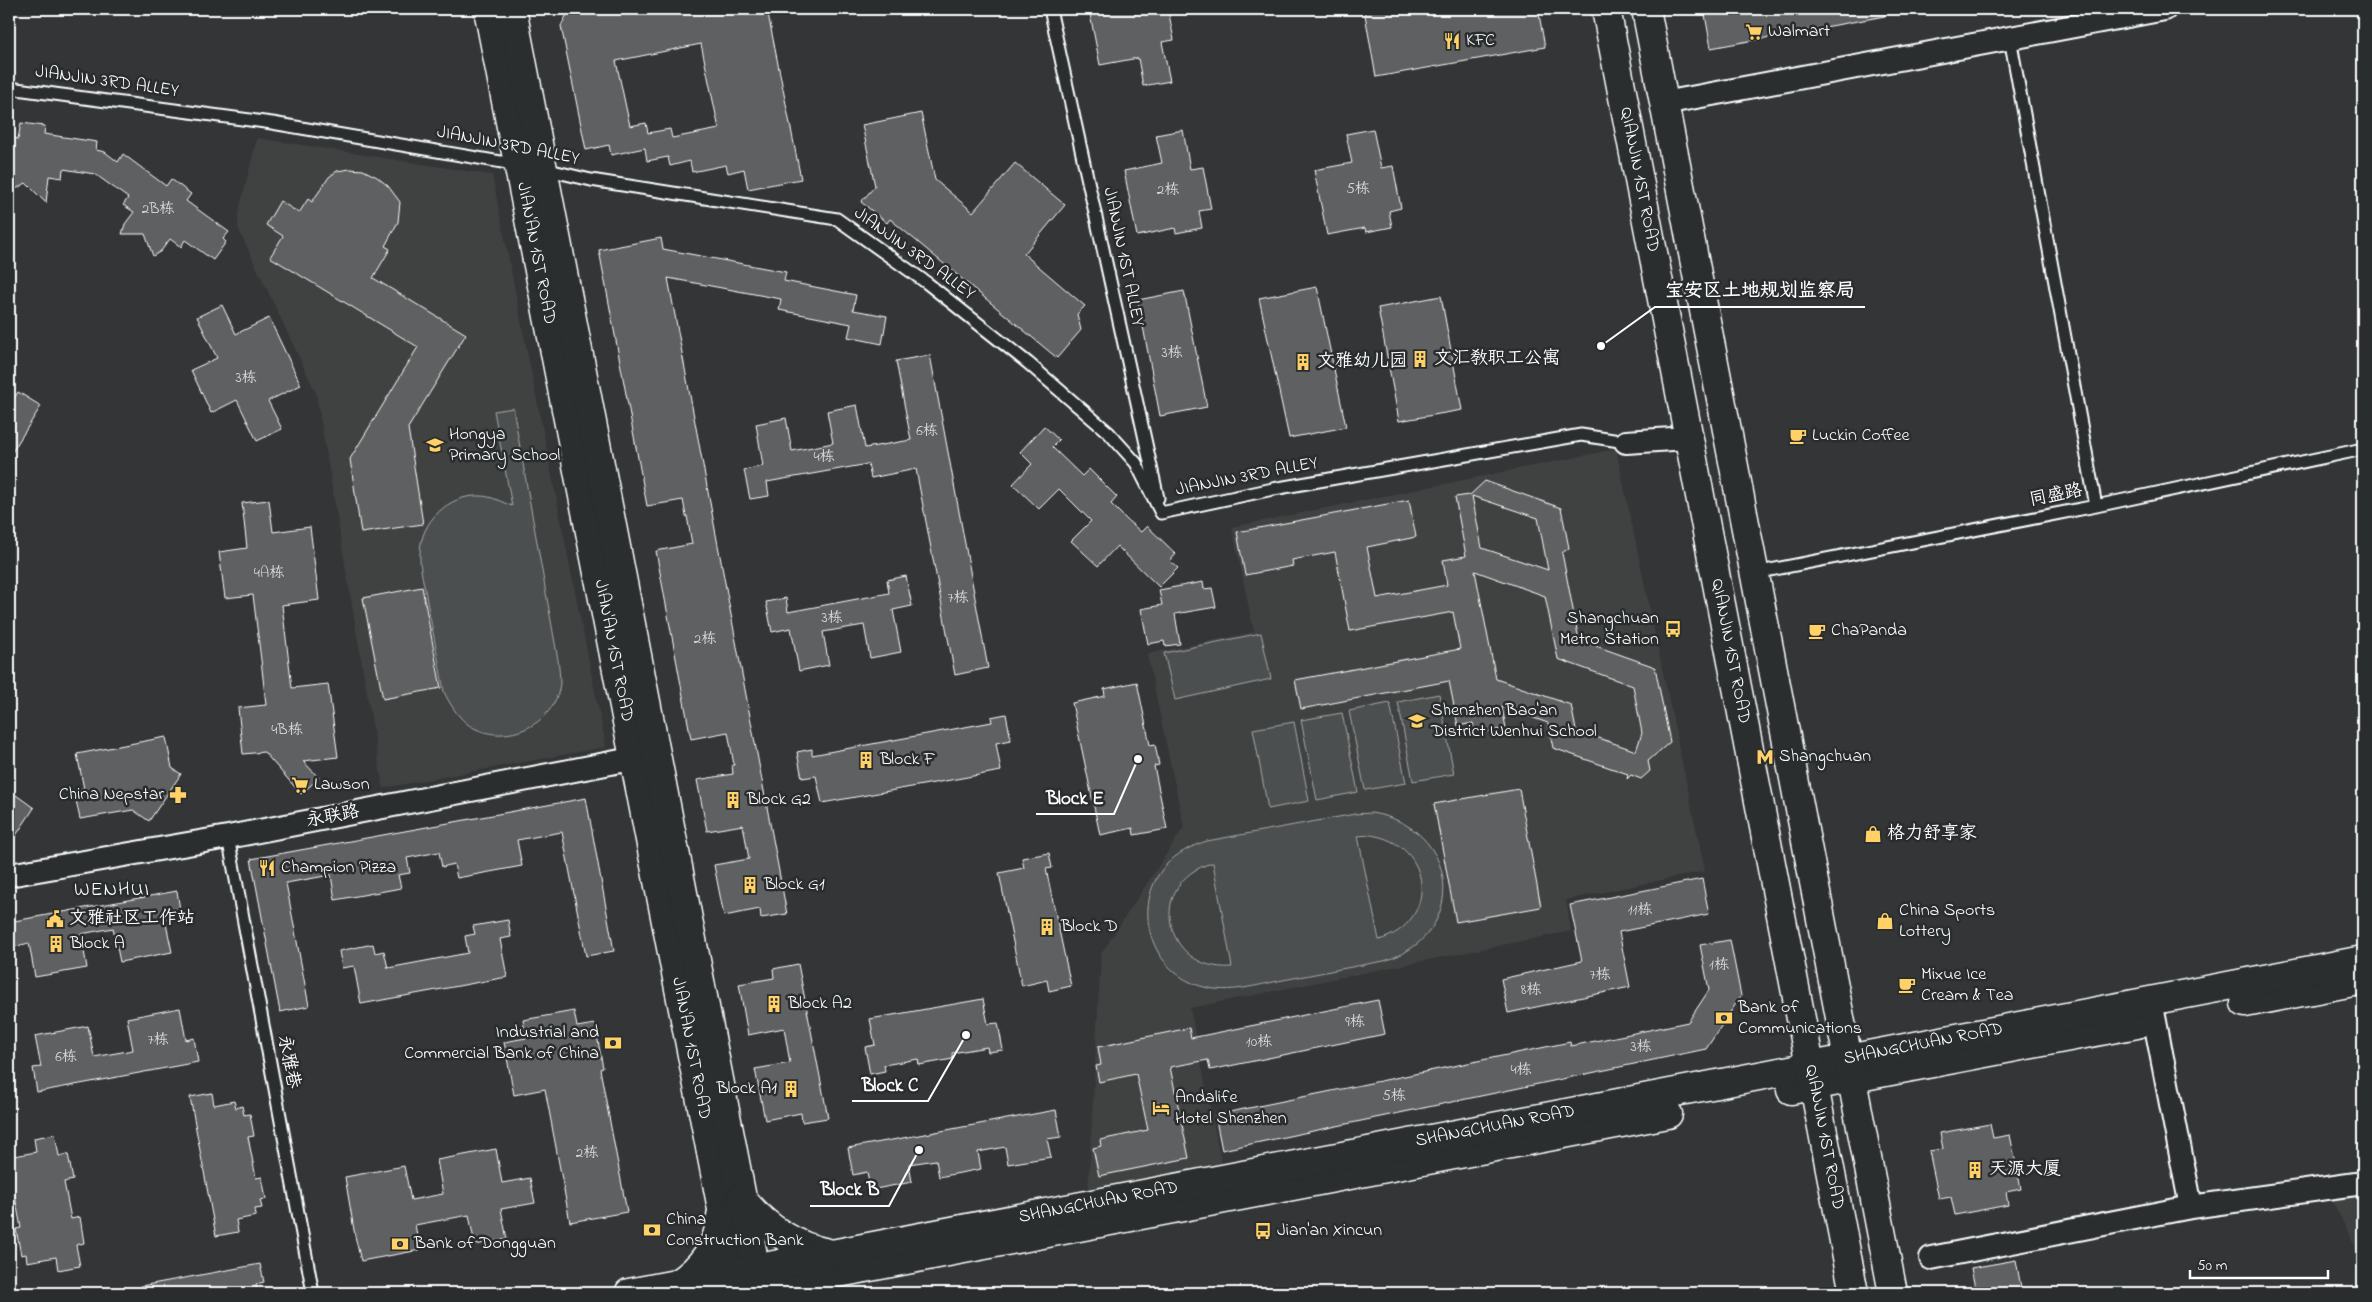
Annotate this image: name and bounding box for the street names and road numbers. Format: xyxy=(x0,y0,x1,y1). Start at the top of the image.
street label: JIANJIN 3RD ALLEY xyxy=(34,59,181,105)
street label: QIANJIN 1ST ROAD xyxy=(1612,105,1666,255)
street label: JIANJIN 3RD ALLEY xyxy=(435,119,582,173)
street label: JIAN'AN 1ST ROAD xyxy=(509,180,562,327)
street label: JIANJIN 1ST ALLEY xyxy=(1096,185,1151,330)
street label: JIANJIN 3RD ALLEY xyxy=(848,201,981,307)
street label: JIANJIN 3RD ALLEY xyxy=(1174,450,1321,504)
street label: 同盛路 xyxy=(2027,478,2085,514)
street label: QIANJIN 1ST ROAD xyxy=(1703,576,1757,726)
street label: JIAN'AN 1ST ROAD xyxy=(587,578,640,724)
street label: 永联路 xyxy=(304,799,362,835)
street label: JIAN'AN 1ST ROAD xyxy=(664,975,717,1122)
street label: SHANGCHUAN ROAD xyxy=(1841,1016,2005,1072)
street label: 永雅巷 xyxy=(270,1033,306,1091)
street label: QIANJIN 1ST ROAD xyxy=(1797,1062,1851,1212)
street label: SHANGCHUAN ROAD xyxy=(1413,1099,1577,1155)
street label: SHANGCHUAN ROAD xyxy=(1017,1175,1180,1231)

